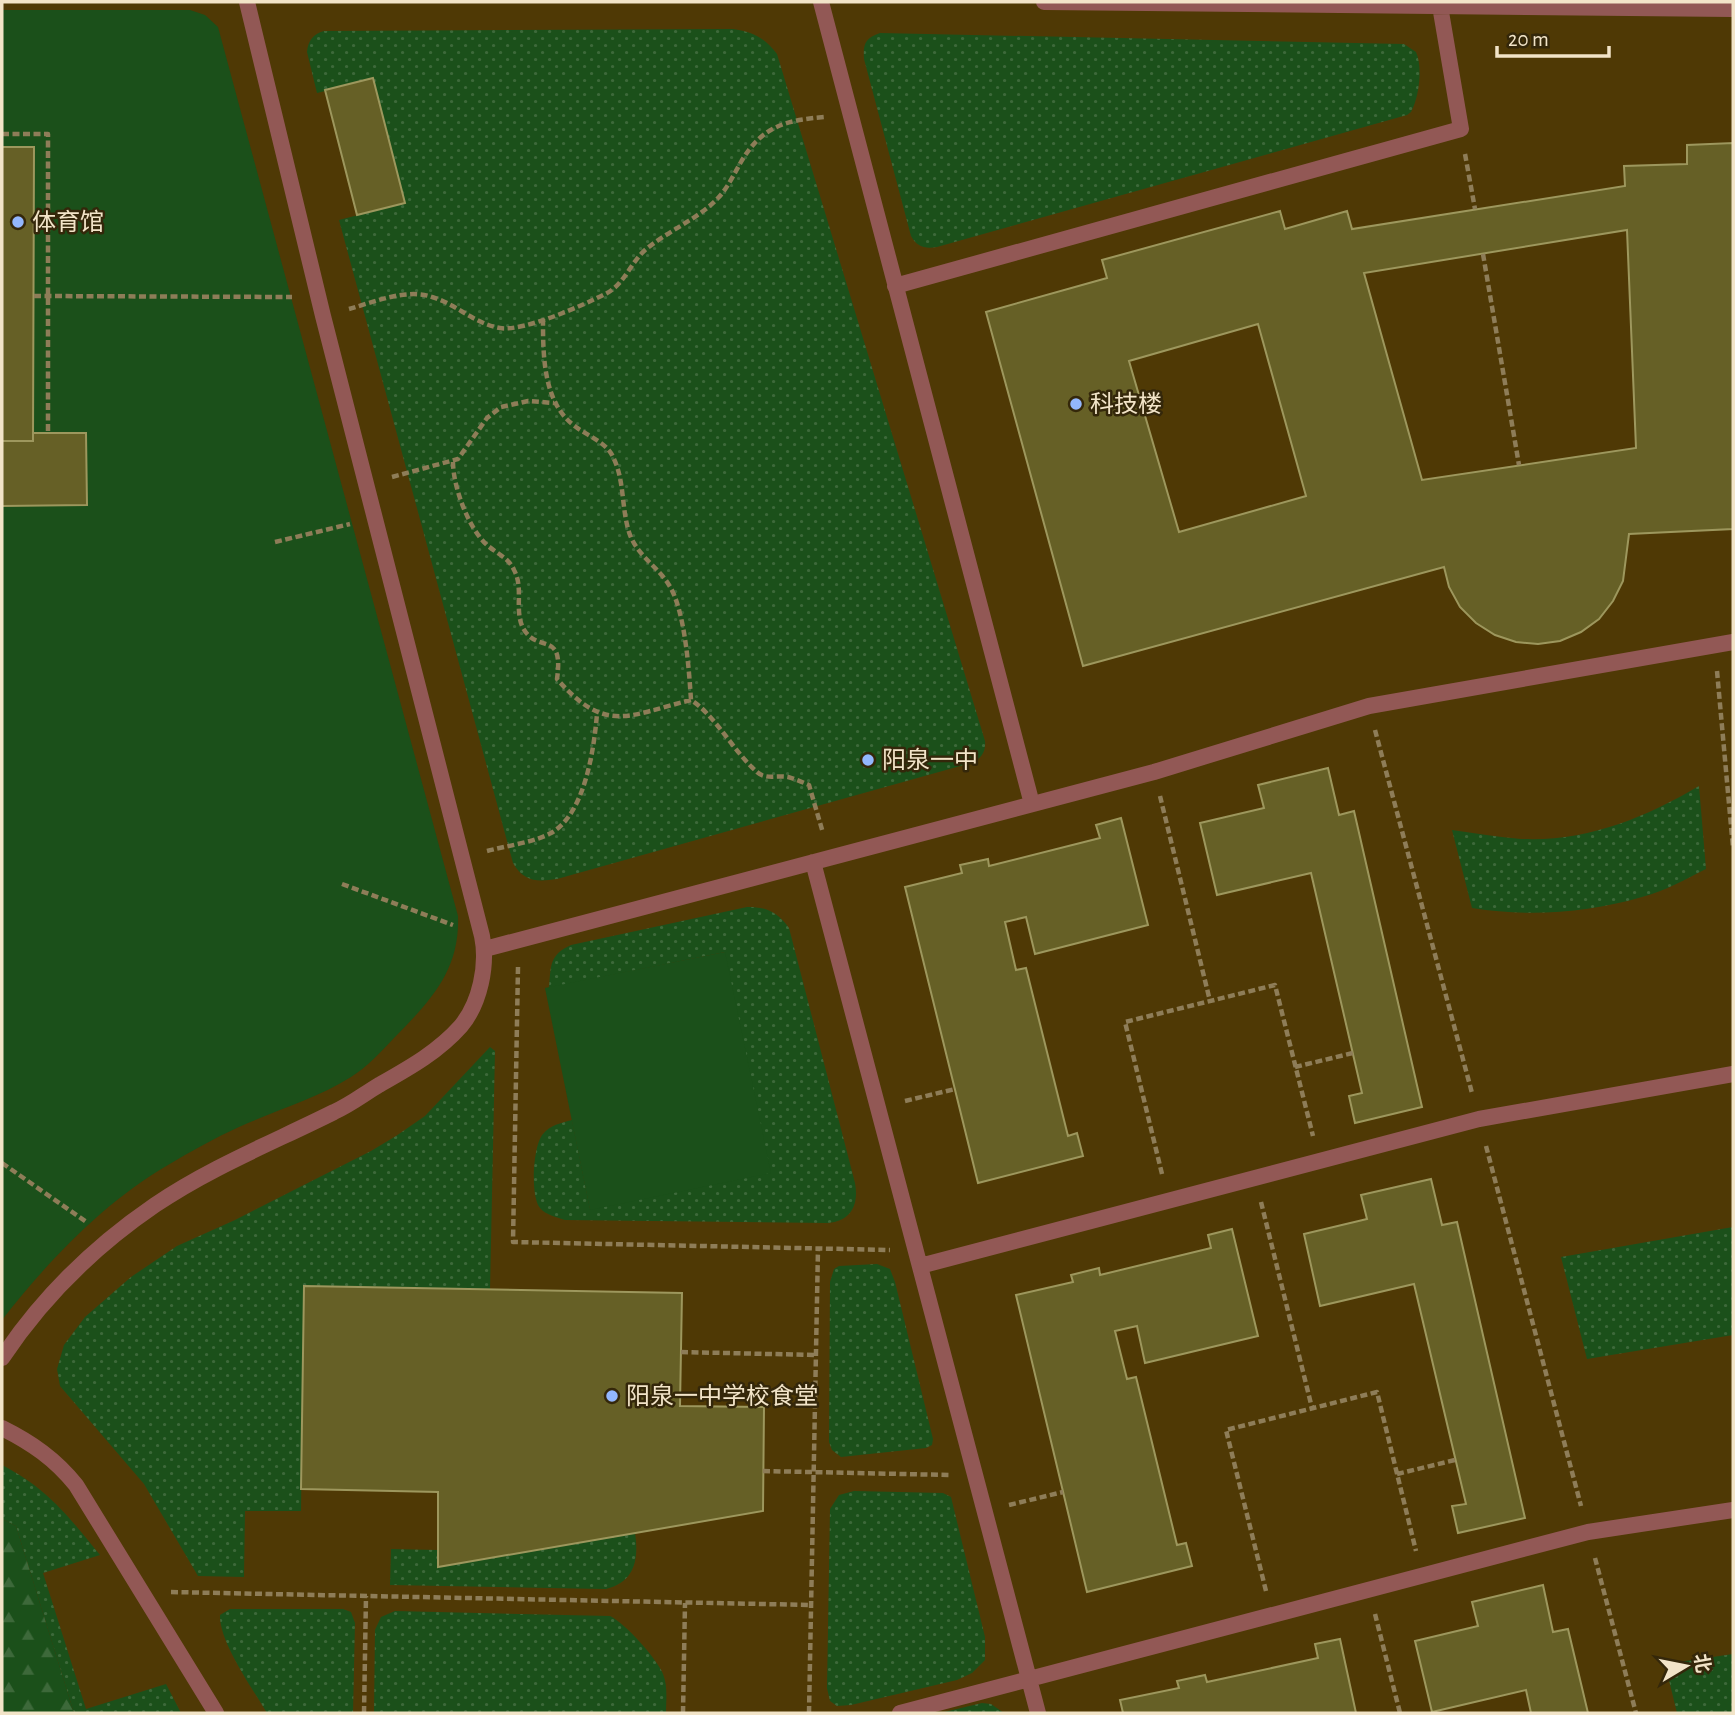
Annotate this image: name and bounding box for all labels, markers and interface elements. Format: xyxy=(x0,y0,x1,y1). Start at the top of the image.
scale bar xyxy=(1497,14,1609,58)
text: 20 m xyxy=(1508,29,1549,50)
place label: 体育馆 xyxy=(32,209,104,235)
marker: 体育馆 xyxy=(10,214,26,230)
place label: 科技楼 xyxy=(1090,391,1162,417)
marker: 科技楼 xyxy=(1068,396,1084,412)
place label: 阳泉一中 xyxy=(882,747,978,773)
marker: 阳泉一中 xyxy=(860,752,876,768)
place label: 阳泉一中学校食堂 xyxy=(626,1383,818,1409)
marker: 阳泉一中学校食堂 xyxy=(604,1388,620,1404)
north arrow xyxy=(1651,1631,1721,1701)
text: 北 xyxy=(1690,1652,1713,1674)

